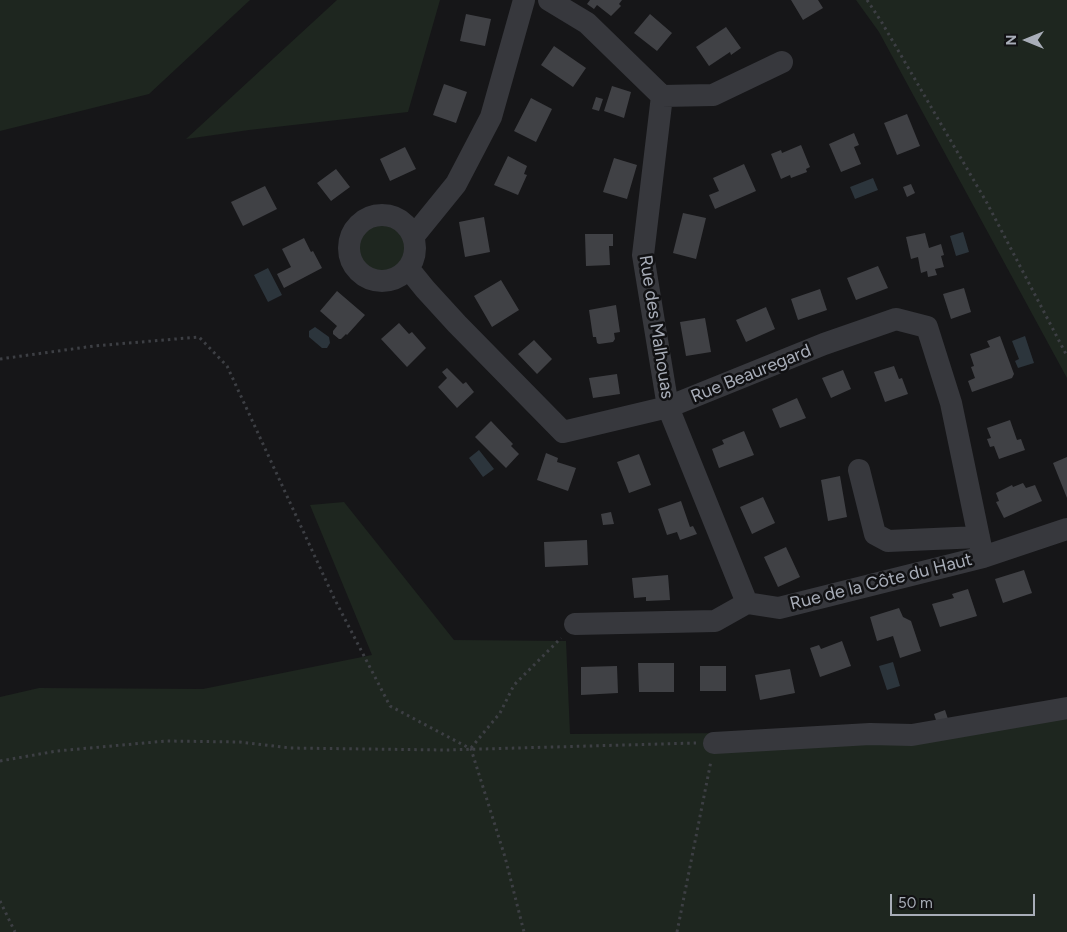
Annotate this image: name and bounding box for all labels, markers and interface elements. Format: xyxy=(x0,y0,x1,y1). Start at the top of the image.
north arrow xyxy=(1002,15,1052,65)
text: N xyxy=(1003,35,1020,45)
street label: Rue des Malhouas xyxy=(634,254,678,400)
street label: Rue Beauregard xyxy=(688,340,814,408)
street label: Rue de la Côte du Haut xyxy=(788,549,974,615)
scale bar xyxy=(892,884,1037,916)
text: 50 m xyxy=(898,894,933,912)

